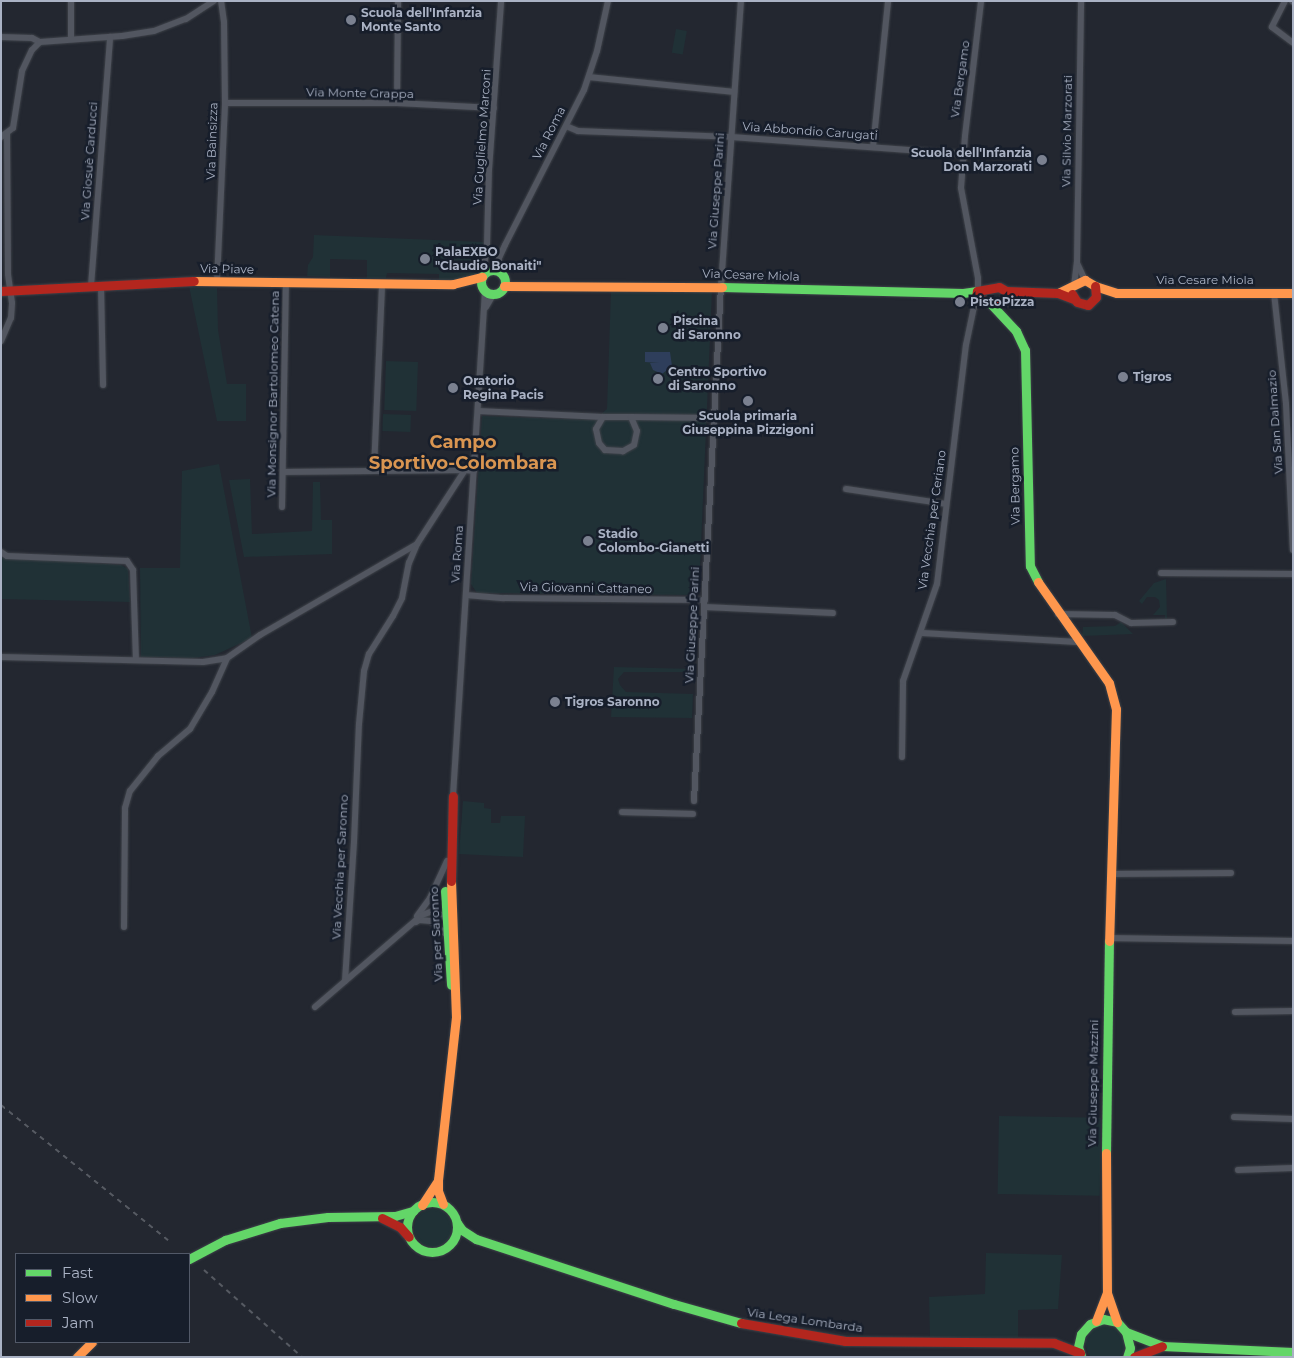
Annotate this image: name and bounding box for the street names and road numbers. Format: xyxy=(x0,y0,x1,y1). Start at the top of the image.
street label: Via Bergamo xyxy=(947,39,973,119)
street label: Via Guglielmo Marconi xyxy=(470,69,494,205)
street label: Via Silvio Marzorati xyxy=(1059,75,1075,187)
street label: Via Monte Grappa xyxy=(306,85,414,101)
street label: Via Giosuè Carducci xyxy=(78,101,100,221)
street label: Via Bainsizza xyxy=(203,102,221,180)
street label: Via Roma xyxy=(530,104,568,162)
street label: Via Abbondio Carugati xyxy=(742,119,878,143)
street label: Via Giuseppe Parini xyxy=(705,132,727,250)
street label: Via Piave xyxy=(200,261,254,277)
street label: Via Cesare Miola xyxy=(702,266,800,284)
street label: Via Cesare Miola xyxy=(1156,273,1254,287)
street label: Via Monsignor Bartolomeo Catena xyxy=(264,290,282,498)
street label: Via San Dalmazio xyxy=(1264,370,1286,474)
street label: Via Bergamo xyxy=(1007,447,1023,525)
street label: Via Vecchia per Ceriano xyxy=(915,449,949,591)
street label: Via Roma xyxy=(448,525,466,583)
street label: Via Giuseppe Parini xyxy=(682,566,702,684)
street label: Via Giovanni Cattaneo xyxy=(520,580,652,596)
street label: Via Vecchia per Saronno xyxy=(329,794,351,940)
street label: Via per Saronno xyxy=(426,886,446,982)
street label: Via Giuseppe Mazzini xyxy=(1085,1019,1101,1147)
street label: Via Lega Lombarda xyxy=(746,1305,864,1335)

